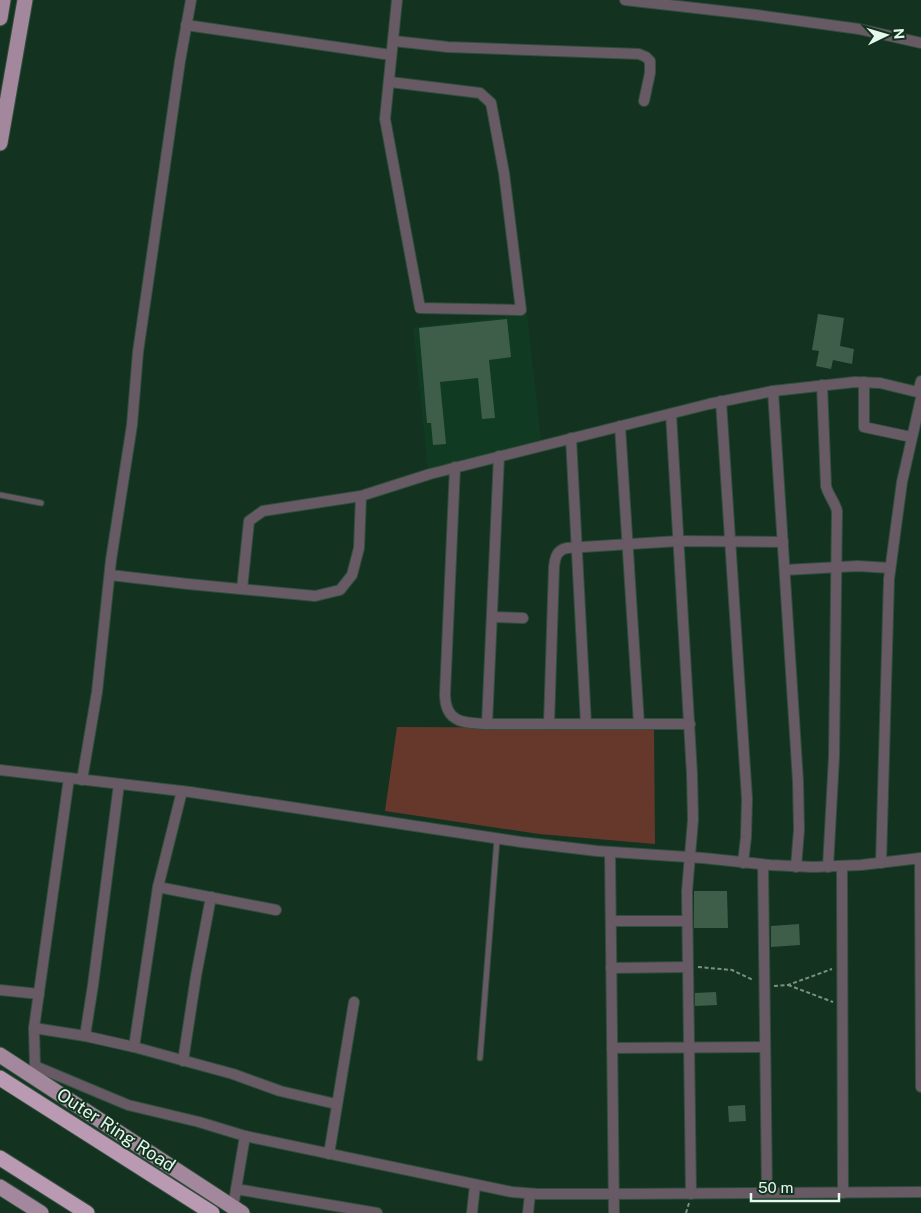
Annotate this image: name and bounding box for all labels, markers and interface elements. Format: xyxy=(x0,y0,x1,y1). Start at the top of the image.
north arrow xyxy=(861,10,911,60)
text: N xyxy=(891,28,907,40)
street label: Outer Ring Road xyxy=(53,1083,180,1176)
scale bar xyxy=(751,1170,838,1202)
text: 50 m xyxy=(758,1179,793,1196)

